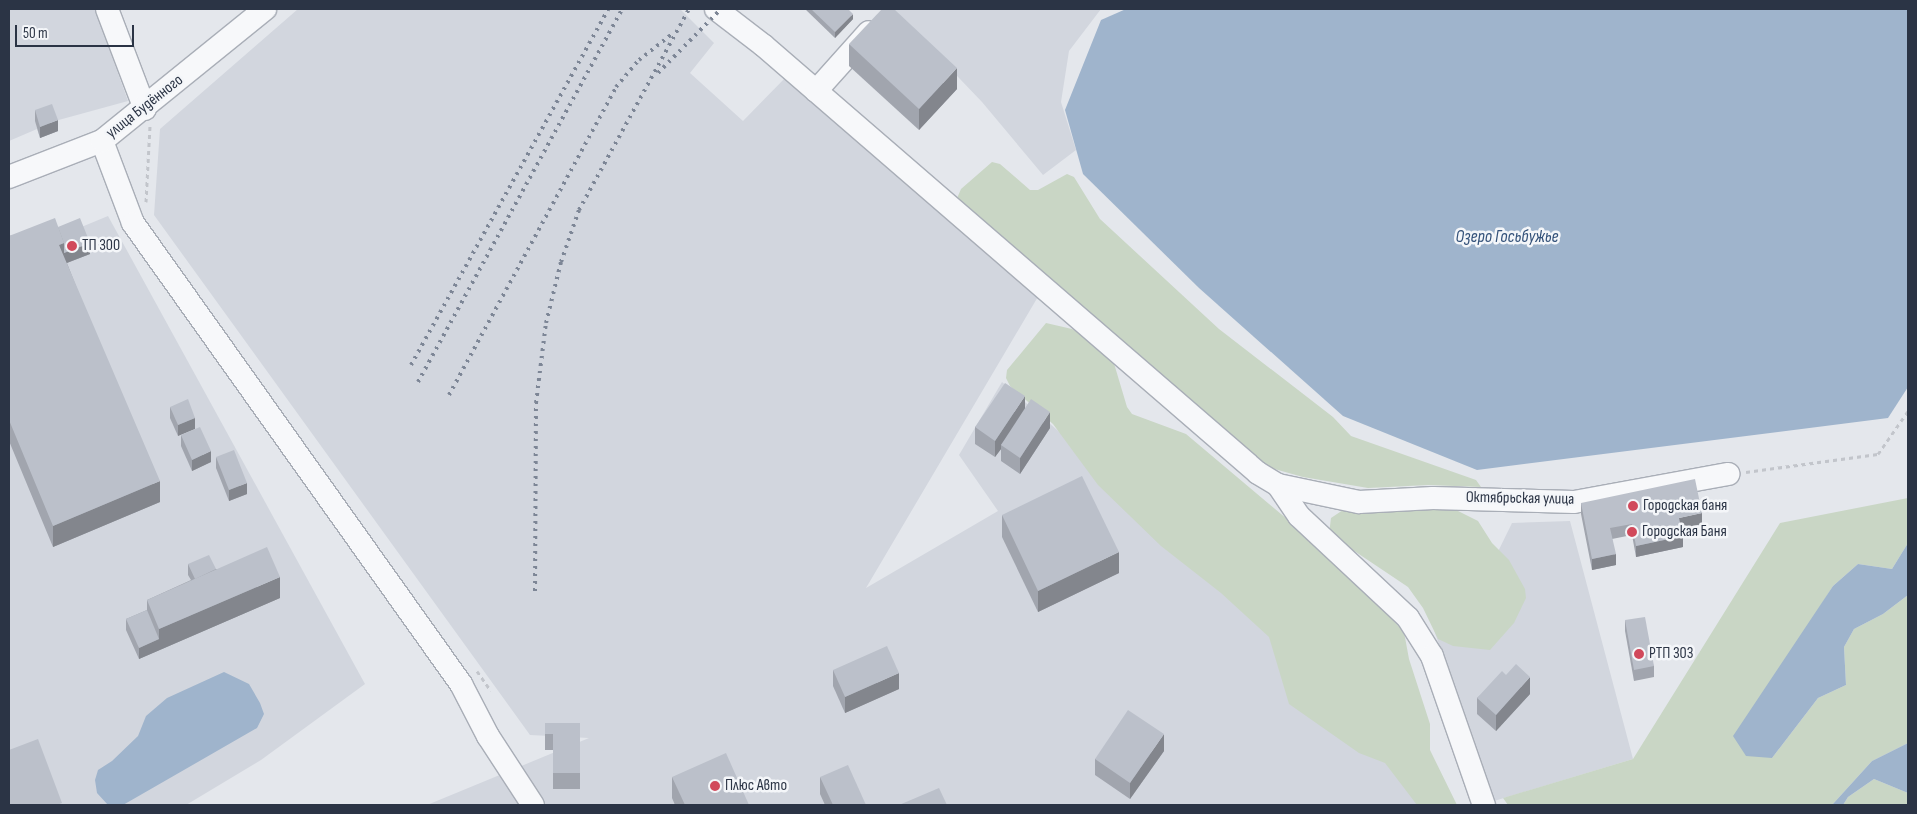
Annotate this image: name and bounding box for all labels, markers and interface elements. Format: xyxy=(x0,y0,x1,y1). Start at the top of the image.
scale bar xyxy=(18,15,136,47)
text: 50 m xyxy=(23,24,48,43)
street label: улица Будённого xyxy=(103,71,187,143)
water label: Озеро Госьбужье xyxy=(1455,226,1559,248)
place label: ТП 300 xyxy=(82,236,120,256)
marker: ТП 300 xyxy=(66,240,78,252)
street label: Октябрьская улица xyxy=(1466,488,1574,510)
place label: Городская баня xyxy=(1643,496,1727,516)
marker: Городская баня xyxy=(1627,500,1639,512)
place label: Городская Баня xyxy=(1642,522,1727,542)
marker: Городская Баня xyxy=(1626,526,1638,538)
place label: РТП 303 xyxy=(1649,644,1693,664)
marker: РТП 303 xyxy=(1633,648,1645,660)
place label: Плюс Авто xyxy=(725,776,787,796)
marker: Плюс Авто xyxy=(709,780,721,792)

